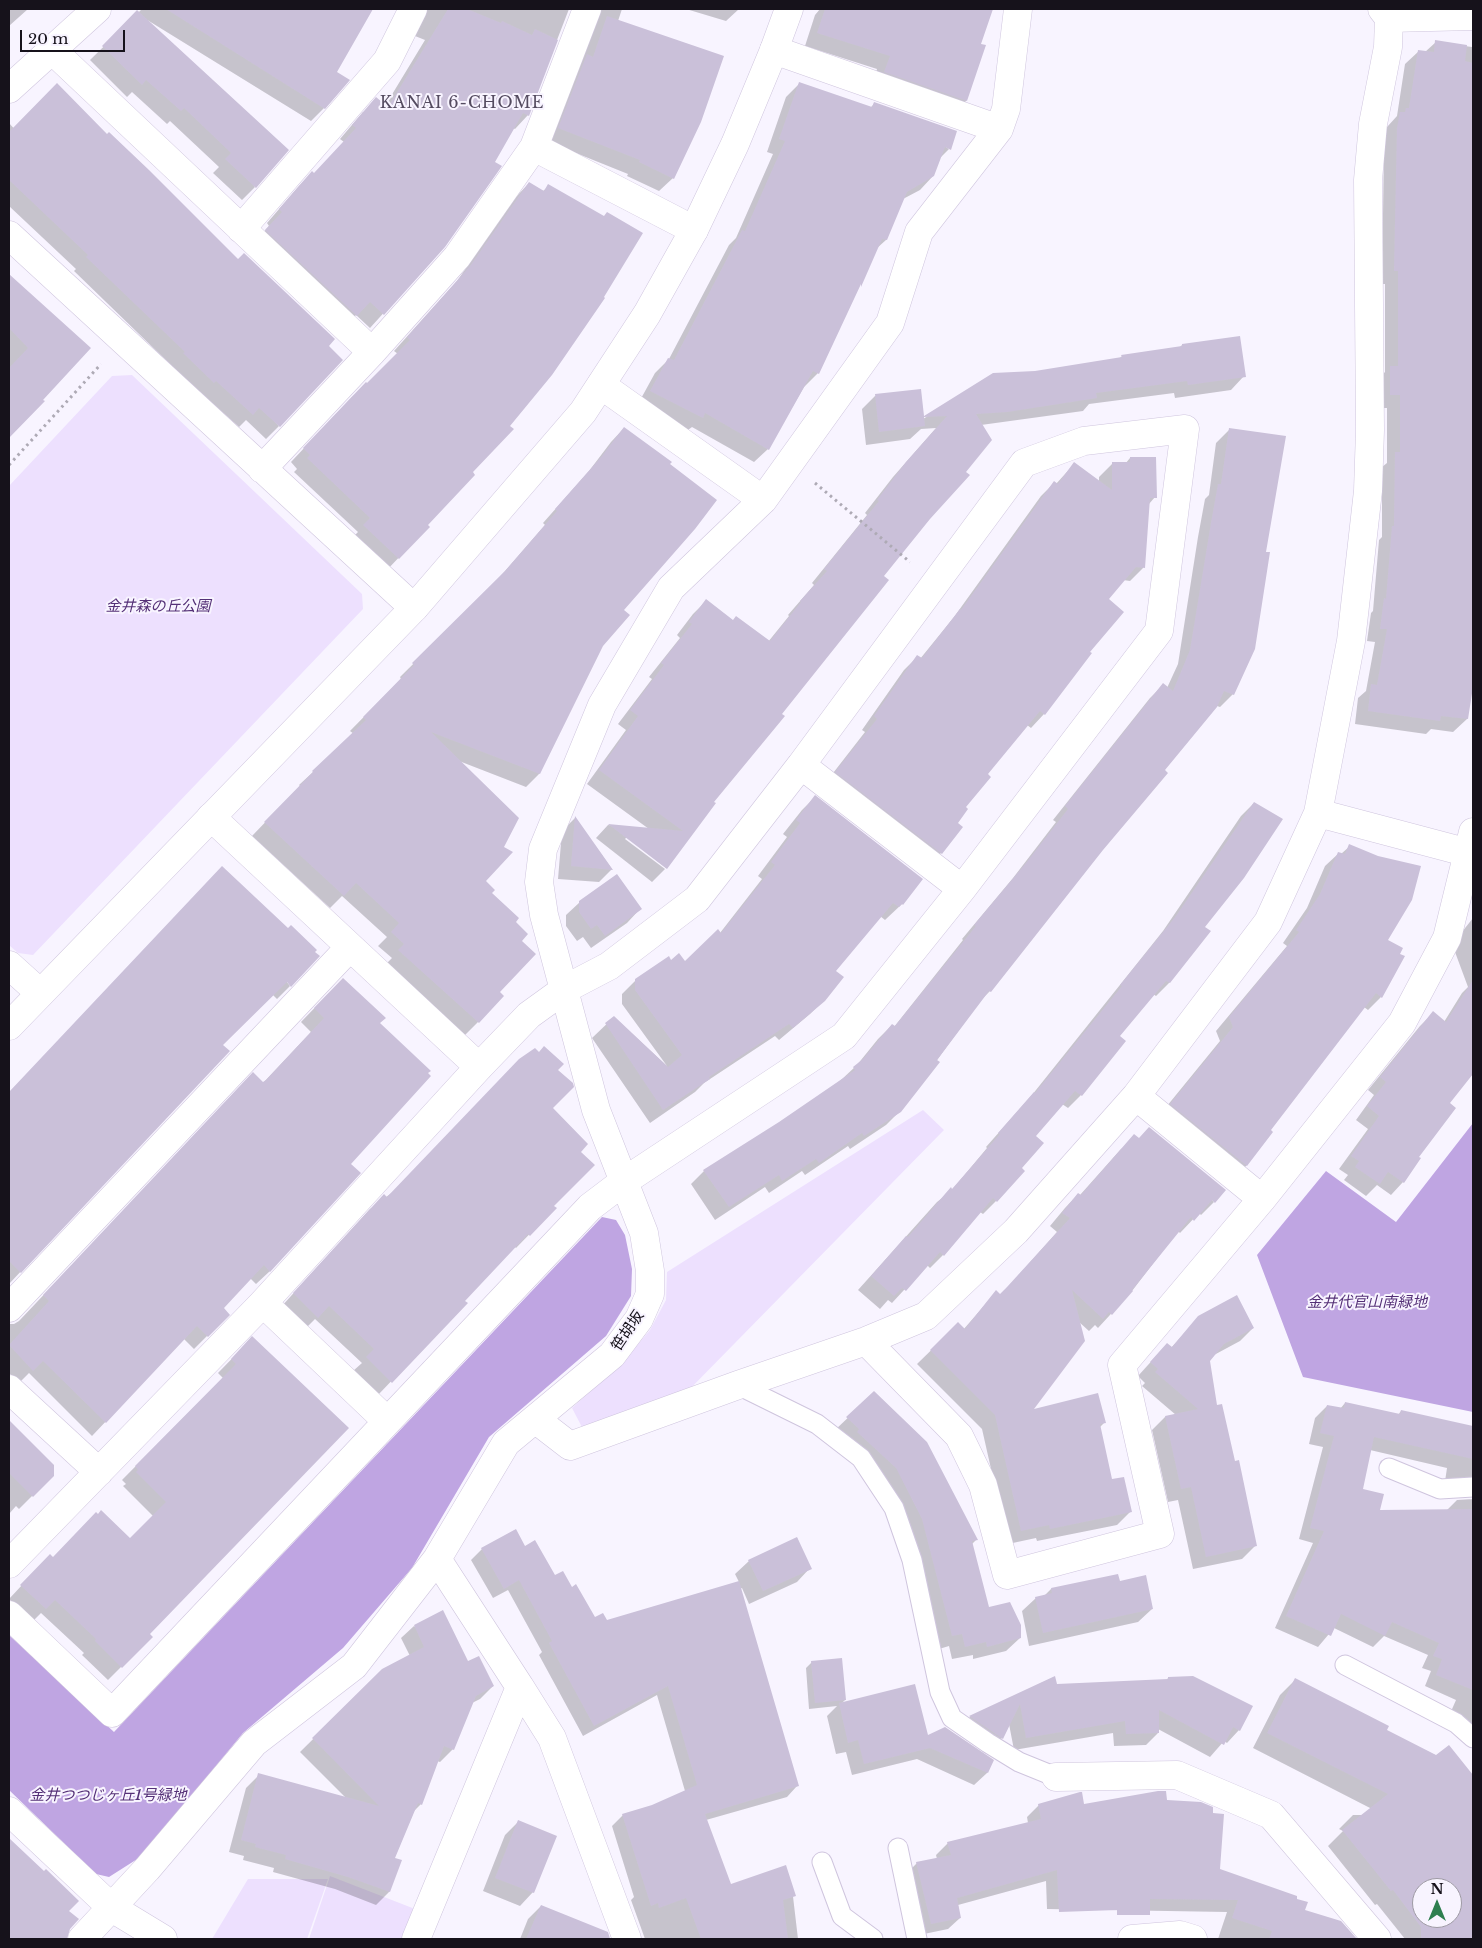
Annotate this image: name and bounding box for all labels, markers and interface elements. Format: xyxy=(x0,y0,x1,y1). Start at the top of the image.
scale bar xyxy=(22,20,128,52)
text: 20 m xyxy=(28,29,68,48)
district label: KANAI 6-CHOME xyxy=(378,93,546,113)
park label: 金井森の丘公園 xyxy=(106,598,210,616)
park label: 金井代官山南緑地 xyxy=(1307,1294,1427,1312)
street label: 笹胡坂 xyxy=(608,1307,648,1355)
park label: 金井つつじヶ丘1号緑地 xyxy=(29,1787,187,1805)
north arrow xyxy=(1412,1878,1462,1928)
text: N xyxy=(1430,1880,1444,1898)

